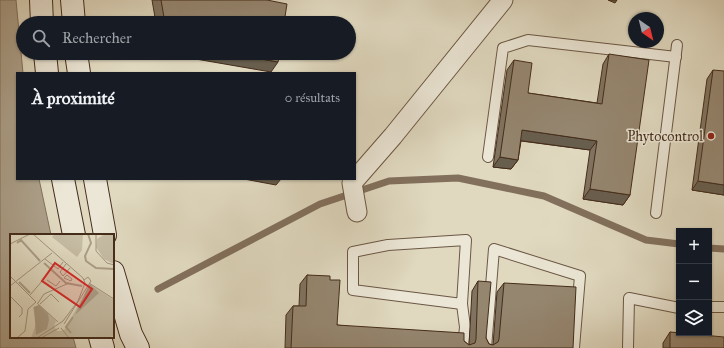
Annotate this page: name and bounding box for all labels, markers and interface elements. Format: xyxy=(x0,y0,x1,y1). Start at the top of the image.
north arrow xyxy=(628,12,664,48)
search box xyxy=(16,16,356,60)
icon: search xyxy=(30,27,52,49)
text: Rechercher xyxy=(62,29,132,47)
text: À proximité xyxy=(32,88,115,109)
text: 0 résultats xyxy=(285,90,340,106)
place label: Phytocontrol xyxy=(627,128,703,145)
marker: Phytocontrol xyxy=(706,131,716,141)
map controls xyxy=(676,228,712,336)
button: + xyxy=(676,228,712,264)
inset map xyxy=(10,234,114,338)
button: − xyxy=(676,264,712,300)
button: layers xyxy=(676,300,712,336)

